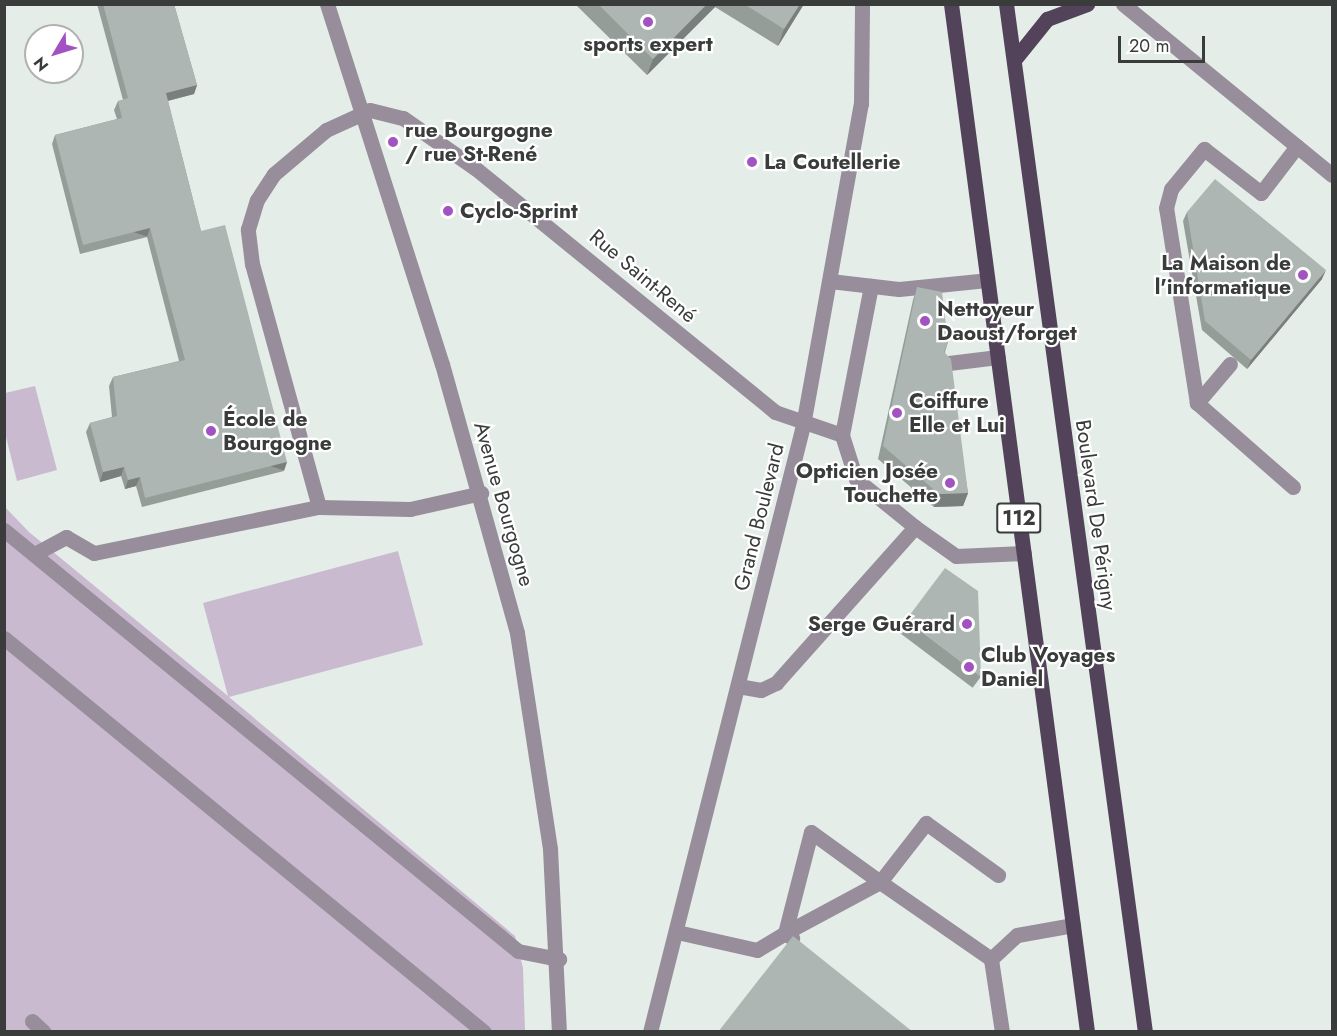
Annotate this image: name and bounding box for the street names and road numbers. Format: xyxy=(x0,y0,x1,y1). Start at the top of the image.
street label: Rue Saint-René xyxy=(584,224,702,328)
street label: Boulevard De Périgny xyxy=(1070,418,1122,612)
street label: Avenue Bourgogne xyxy=(468,419,540,589)
street label: Grand Boulevard xyxy=(729,441,789,593)
road number: 112 xyxy=(995,501,1043,535)

